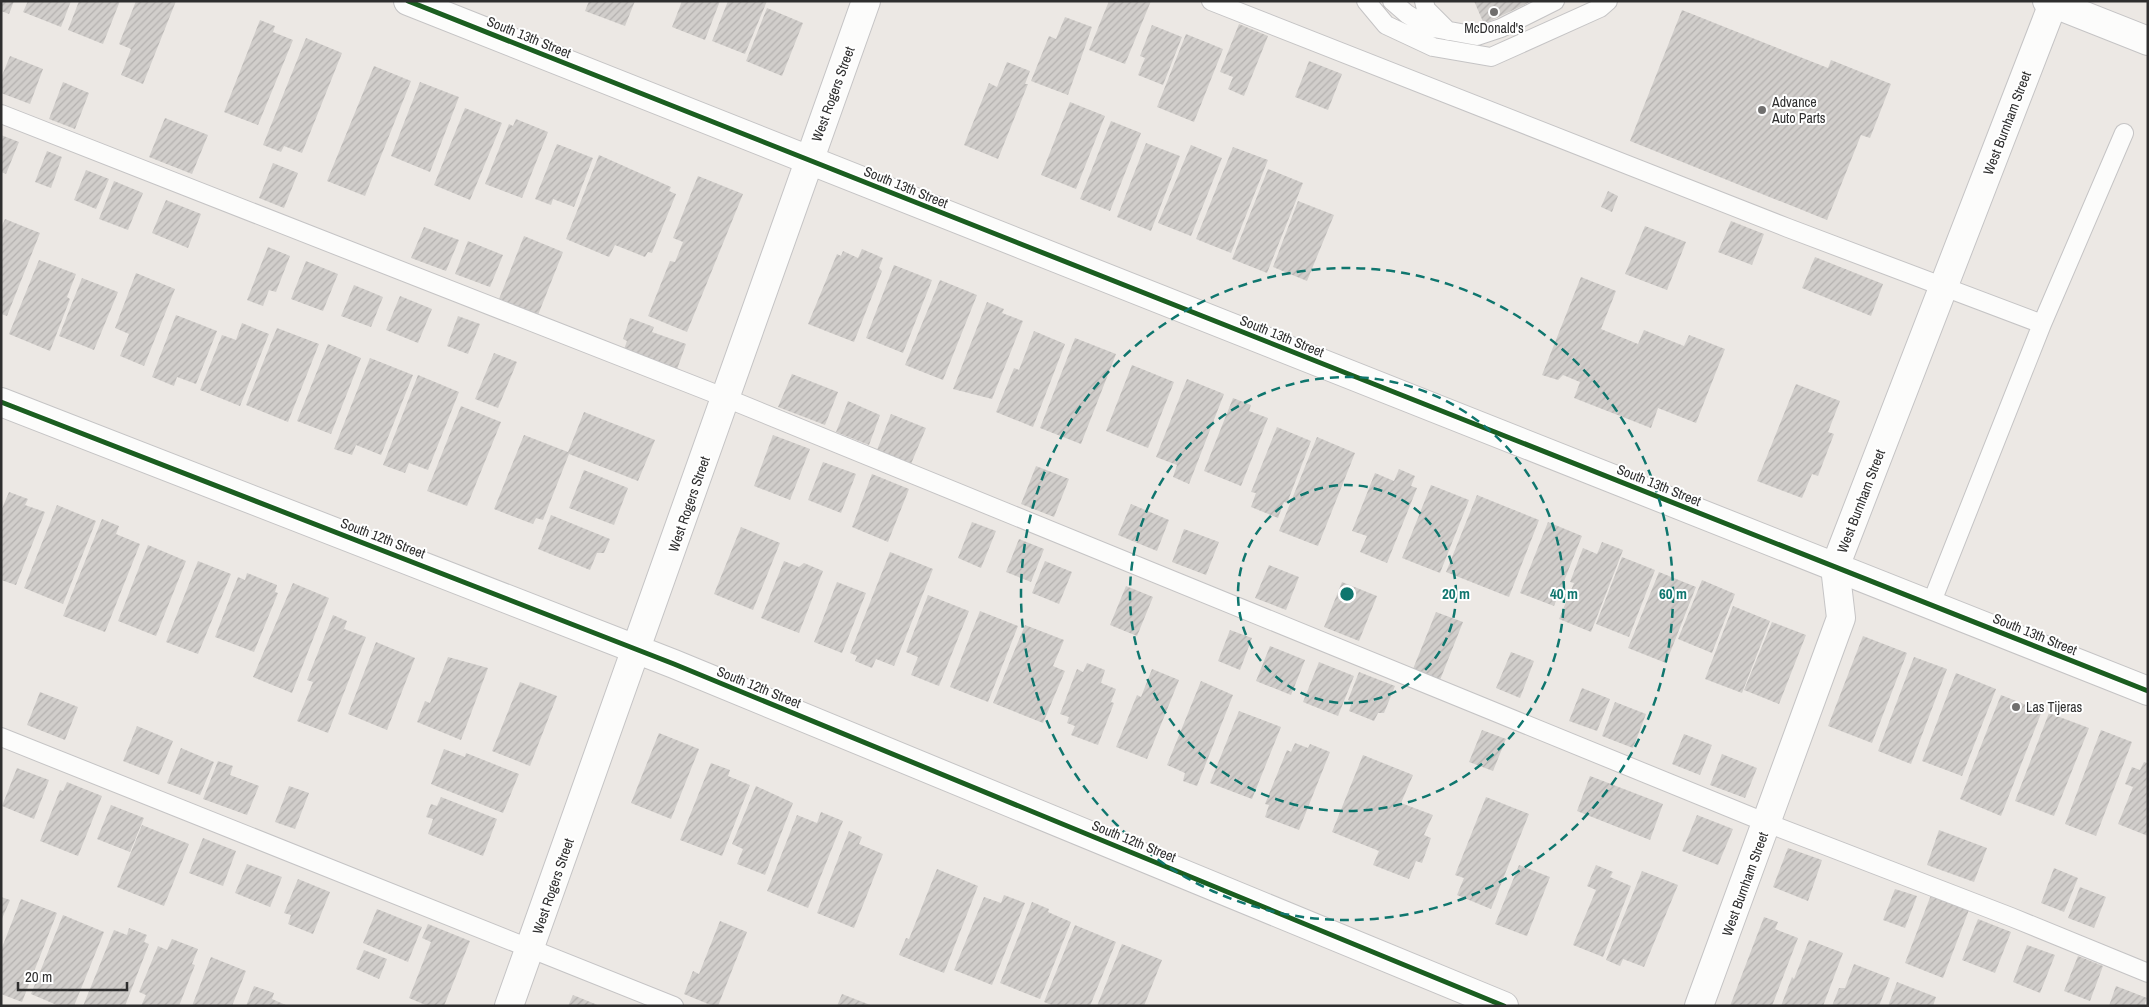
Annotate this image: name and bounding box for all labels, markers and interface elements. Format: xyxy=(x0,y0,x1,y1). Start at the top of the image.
marker: McDonald's xyxy=(1488,6,1500,18)
street label: South 13th Street xyxy=(484,12,574,62)
place label: McDonald's xyxy=(1464,19,1524,37)
street label: West Rogers Street xyxy=(807,44,859,144)
street label: West Burnham Street xyxy=(1979,69,2035,177)
place label: Advance Auto Parts xyxy=(1771,93,1826,127)
marker: Advance Auto Parts xyxy=(1756,104,1768,116)
street label: South 13th Street xyxy=(861,162,951,212)
street label: South 13th Street xyxy=(1237,311,1327,361)
street label: West Burnham Street xyxy=(1833,447,1889,555)
street label: West Rogers Street xyxy=(664,454,714,554)
street label: South 13th Street xyxy=(1614,460,1704,510)
street label: South 12th Street xyxy=(338,514,428,562)
text: 20 m xyxy=(1442,583,1470,604)
text: 40 m xyxy=(1550,583,1578,604)
text: 60 m xyxy=(1659,583,1687,604)
centre of rings xyxy=(1338,585,1356,603)
street label: South 13th Street xyxy=(1990,609,2080,659)
street label: South 12th Street xyxy=(714,662,804,712)
place label: Las Tijeras xyxy=(2026,698,2083,716)
marker: Las Tijeras xyxy=(2010,701,2022,713)
street label: South 12th Street xyxy=(1089,816,1179,866)
street label: West Burnham Street xyxy=(1718,829,1772,939)
street label: West Rogers Street xyxy=(528,836,578,936)
scale bar xyxy=(18,960,126,992)
text: 20 m xyxy=(25,966,52,987)

